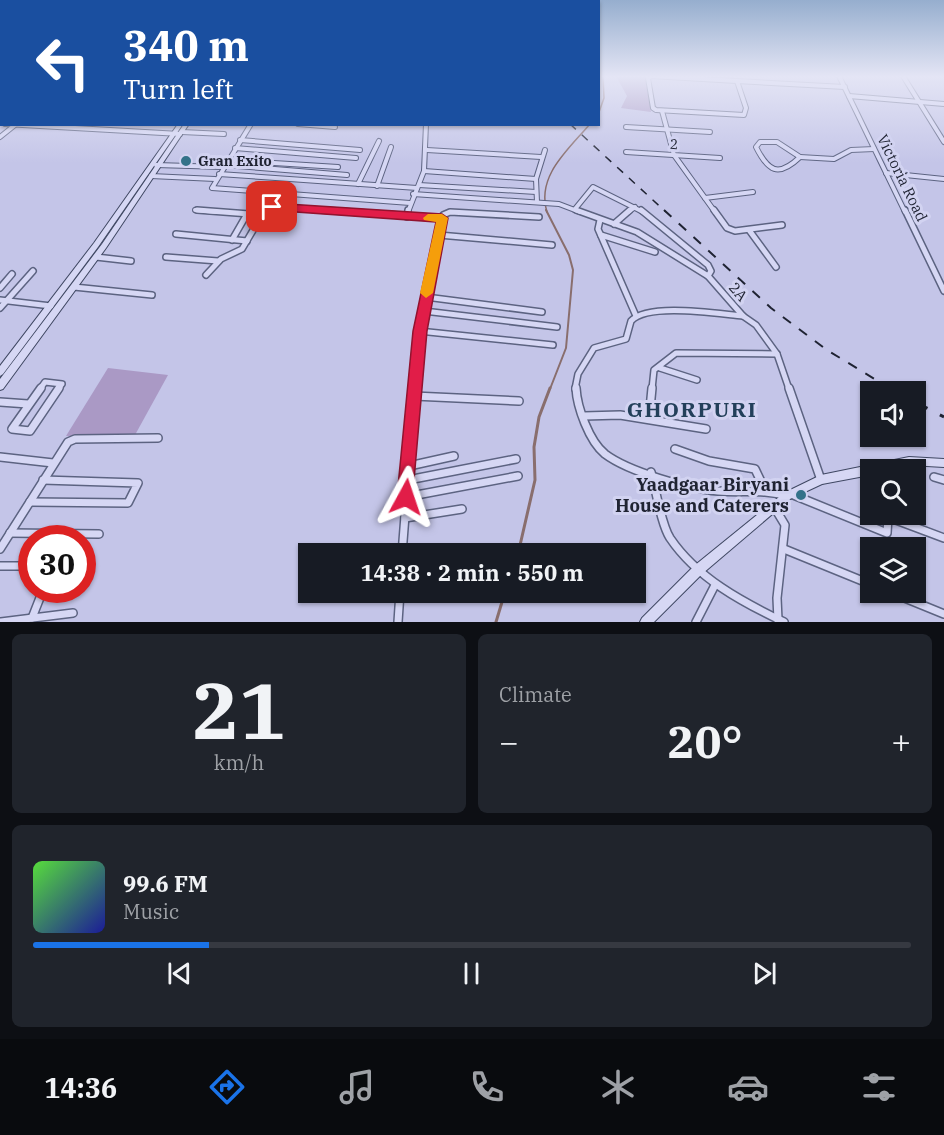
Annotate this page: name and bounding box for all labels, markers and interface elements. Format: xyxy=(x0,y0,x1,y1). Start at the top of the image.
text: 340 m xyxy=(123,18,249,73)
icon: left xyxy=(24,24,102,102)
text: Turn left xyxy=(123,71,234,106)
street label: Victoria Road xyxy=(873,131,932,225)
street label: 2 xyxy=(669,135,679,153)
place label: Gran Exito xyxy=(198,152,272,170)
marker: Gran Exito xyxy=(179,154,193,168)
pin xyxy=(246,181,297,232)
icon: arrive xyxy=(255,190,288,223)
street label: 2A xyxy=(725,278,752,306)
map controls xyxy=(860,381,926,603)
button: sound xyxy=(860,381,926,447)
district label: GHORPURI xyxy=(627,395,757,423)
button: search xyxy=(860,459,926,525)
position arrow xyxy=(374,465,438,529)
place label: Yaadgaar Biryani House and Caterers xyxy=(615,473,789,517)
marker: Yaadgaar Biryani House and Caterers xyxy=(794,488,808,502)
speed limit sign: 30 xyxy=(18,525,96,603)
button: layers xyxy=(860,537,926,603)
text: 14:38 · 2 min · 550 m xyxy=(360,558,584,587)
text: 21 xyxy=(192,659,286,760)
text: Climate xyxy=(499,681,572,708)
text: 20° xyxy=(667,712,743,770)
text: − xyxy=(499,720,519,763)
text: + xyxy=(891,720,911,763)
text: km/h xyxy=(214,749,264,776)
text: 99.6 FM xyxy=(123,869,208,898)
text: Music xyxy=(123,898,179,925)
icon: previous xyxy=(163,957,196,990)
icon: pause xyxy=(455,957,488,990)
icon: next xyxy=(748,957,781,990)
icon: directions xyxy=(206,1066,248,1108)
icon: music xyxy=(336,1066,378,1108)
icon: phone xyxy=(466,1066,508,1108)
icon: climate xyxy=(597,1066,639,1108)
icon: car xyxy=(727,1066,769,1108)
icon: filters xyxy=(858,1066,900,1108)
text: 14:36 xyxy=(44,1070,117,1105)

